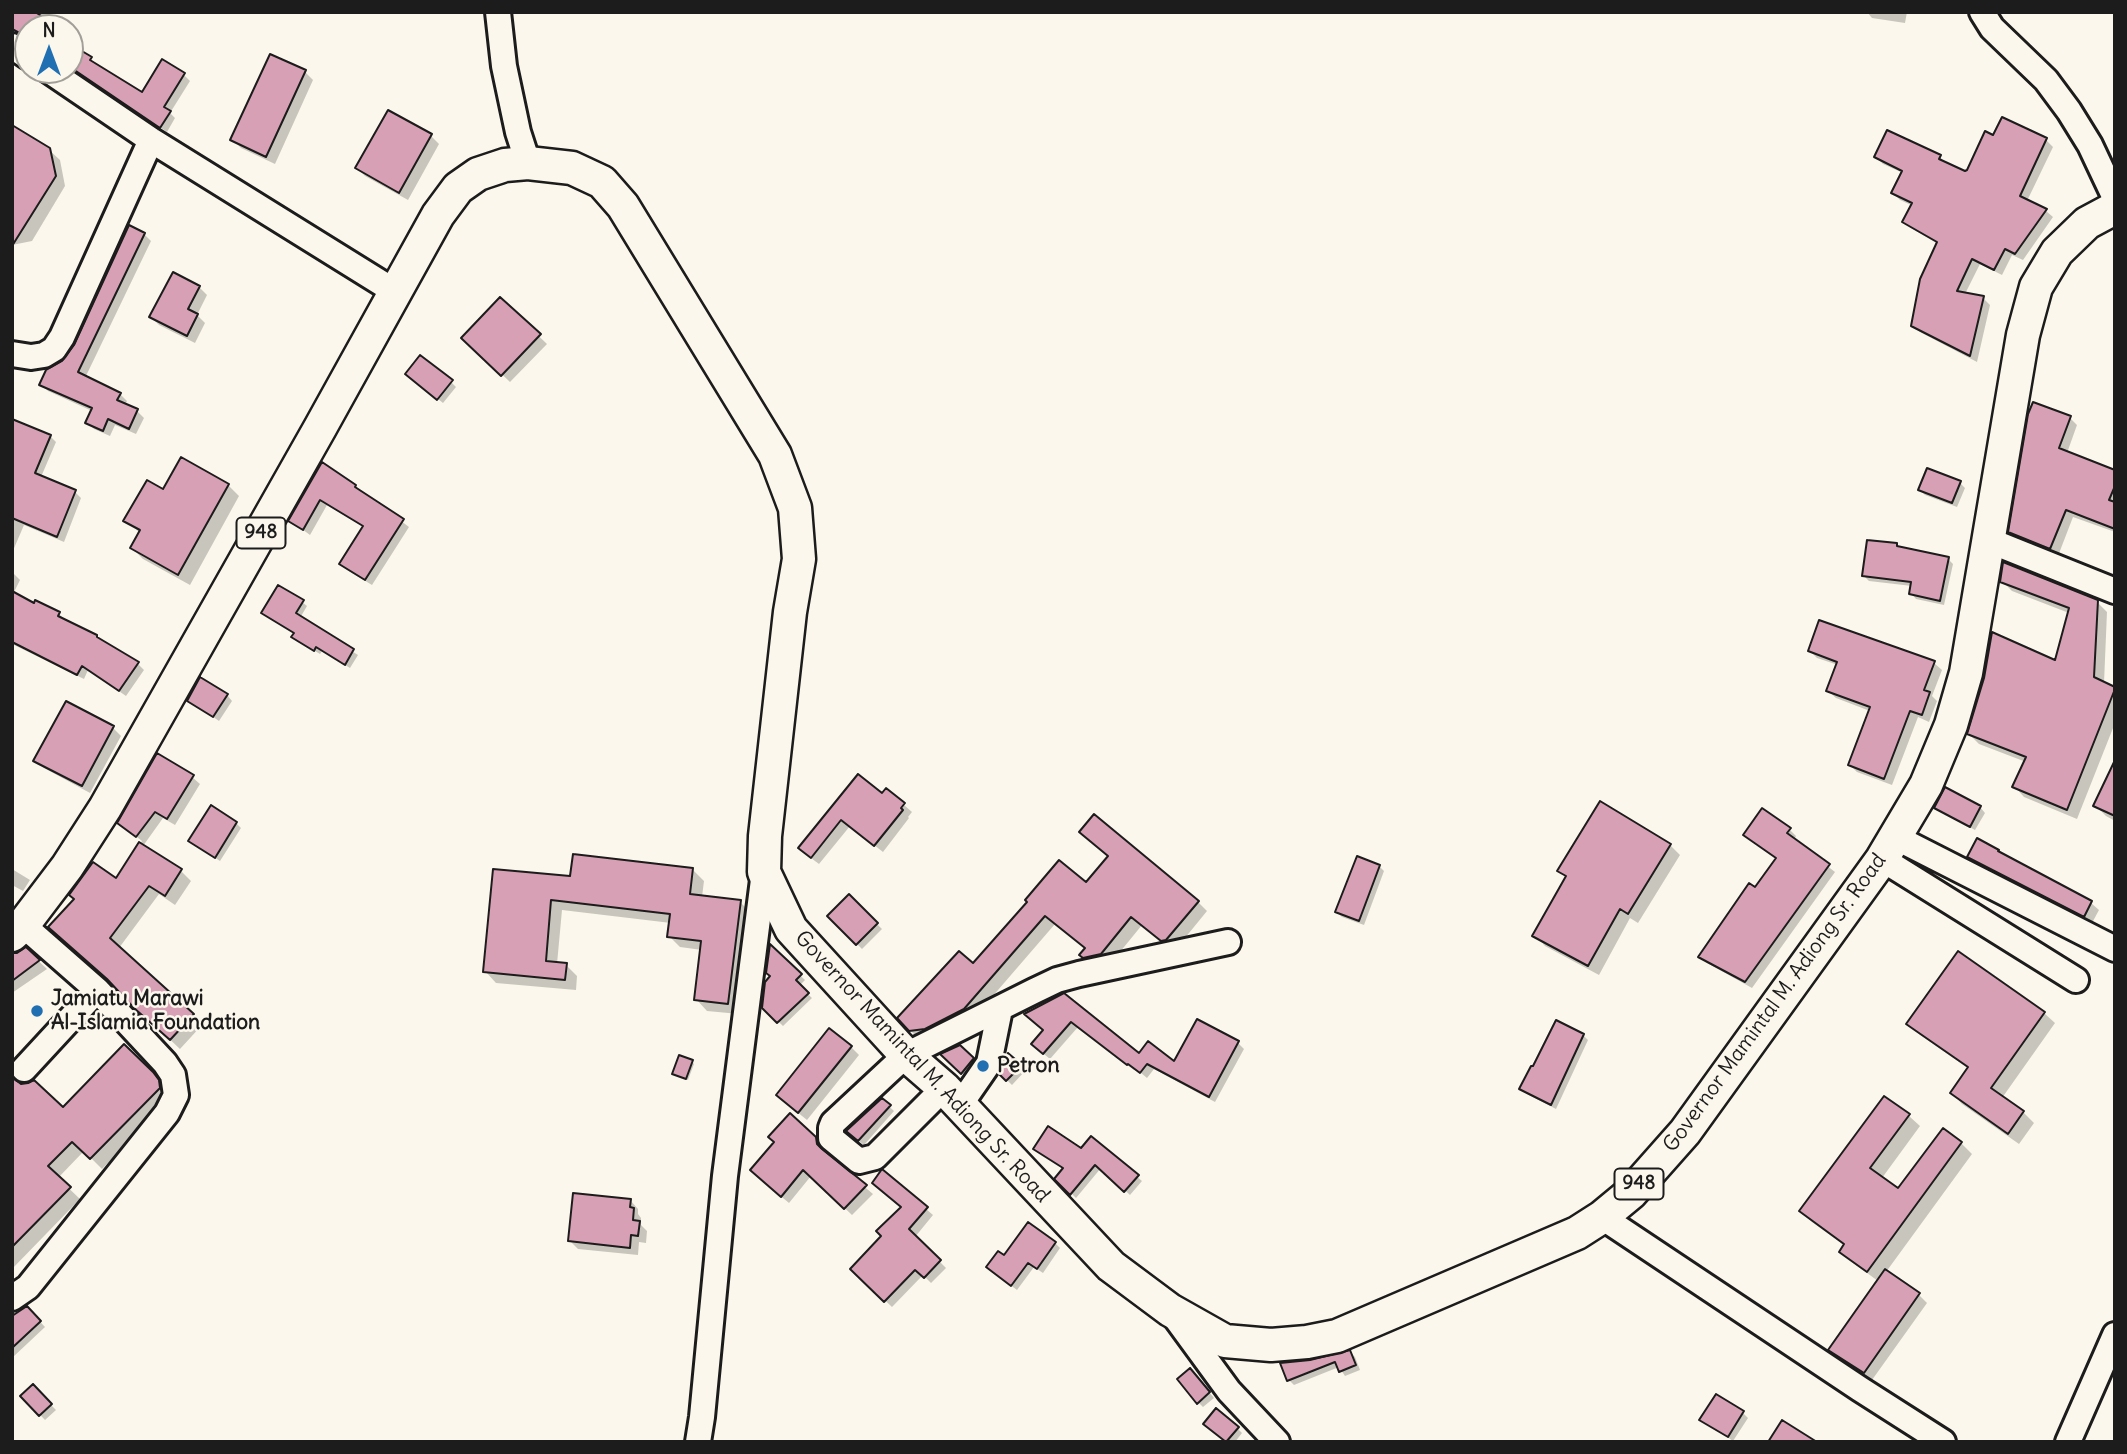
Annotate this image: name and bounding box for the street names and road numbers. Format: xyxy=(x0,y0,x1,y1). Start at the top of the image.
road number: 948 xyxy=(236,518,286,548)
street label: Governor Mamintal M. Adiong Sr. Road xyxy=(1658,849,1892,1157)
street label: Governor Mamintal M. Adiong Sr. Road xyxy=(789,926,1055,1208)
road number: 948 xyxy=(1614,1168,1664,1200)

